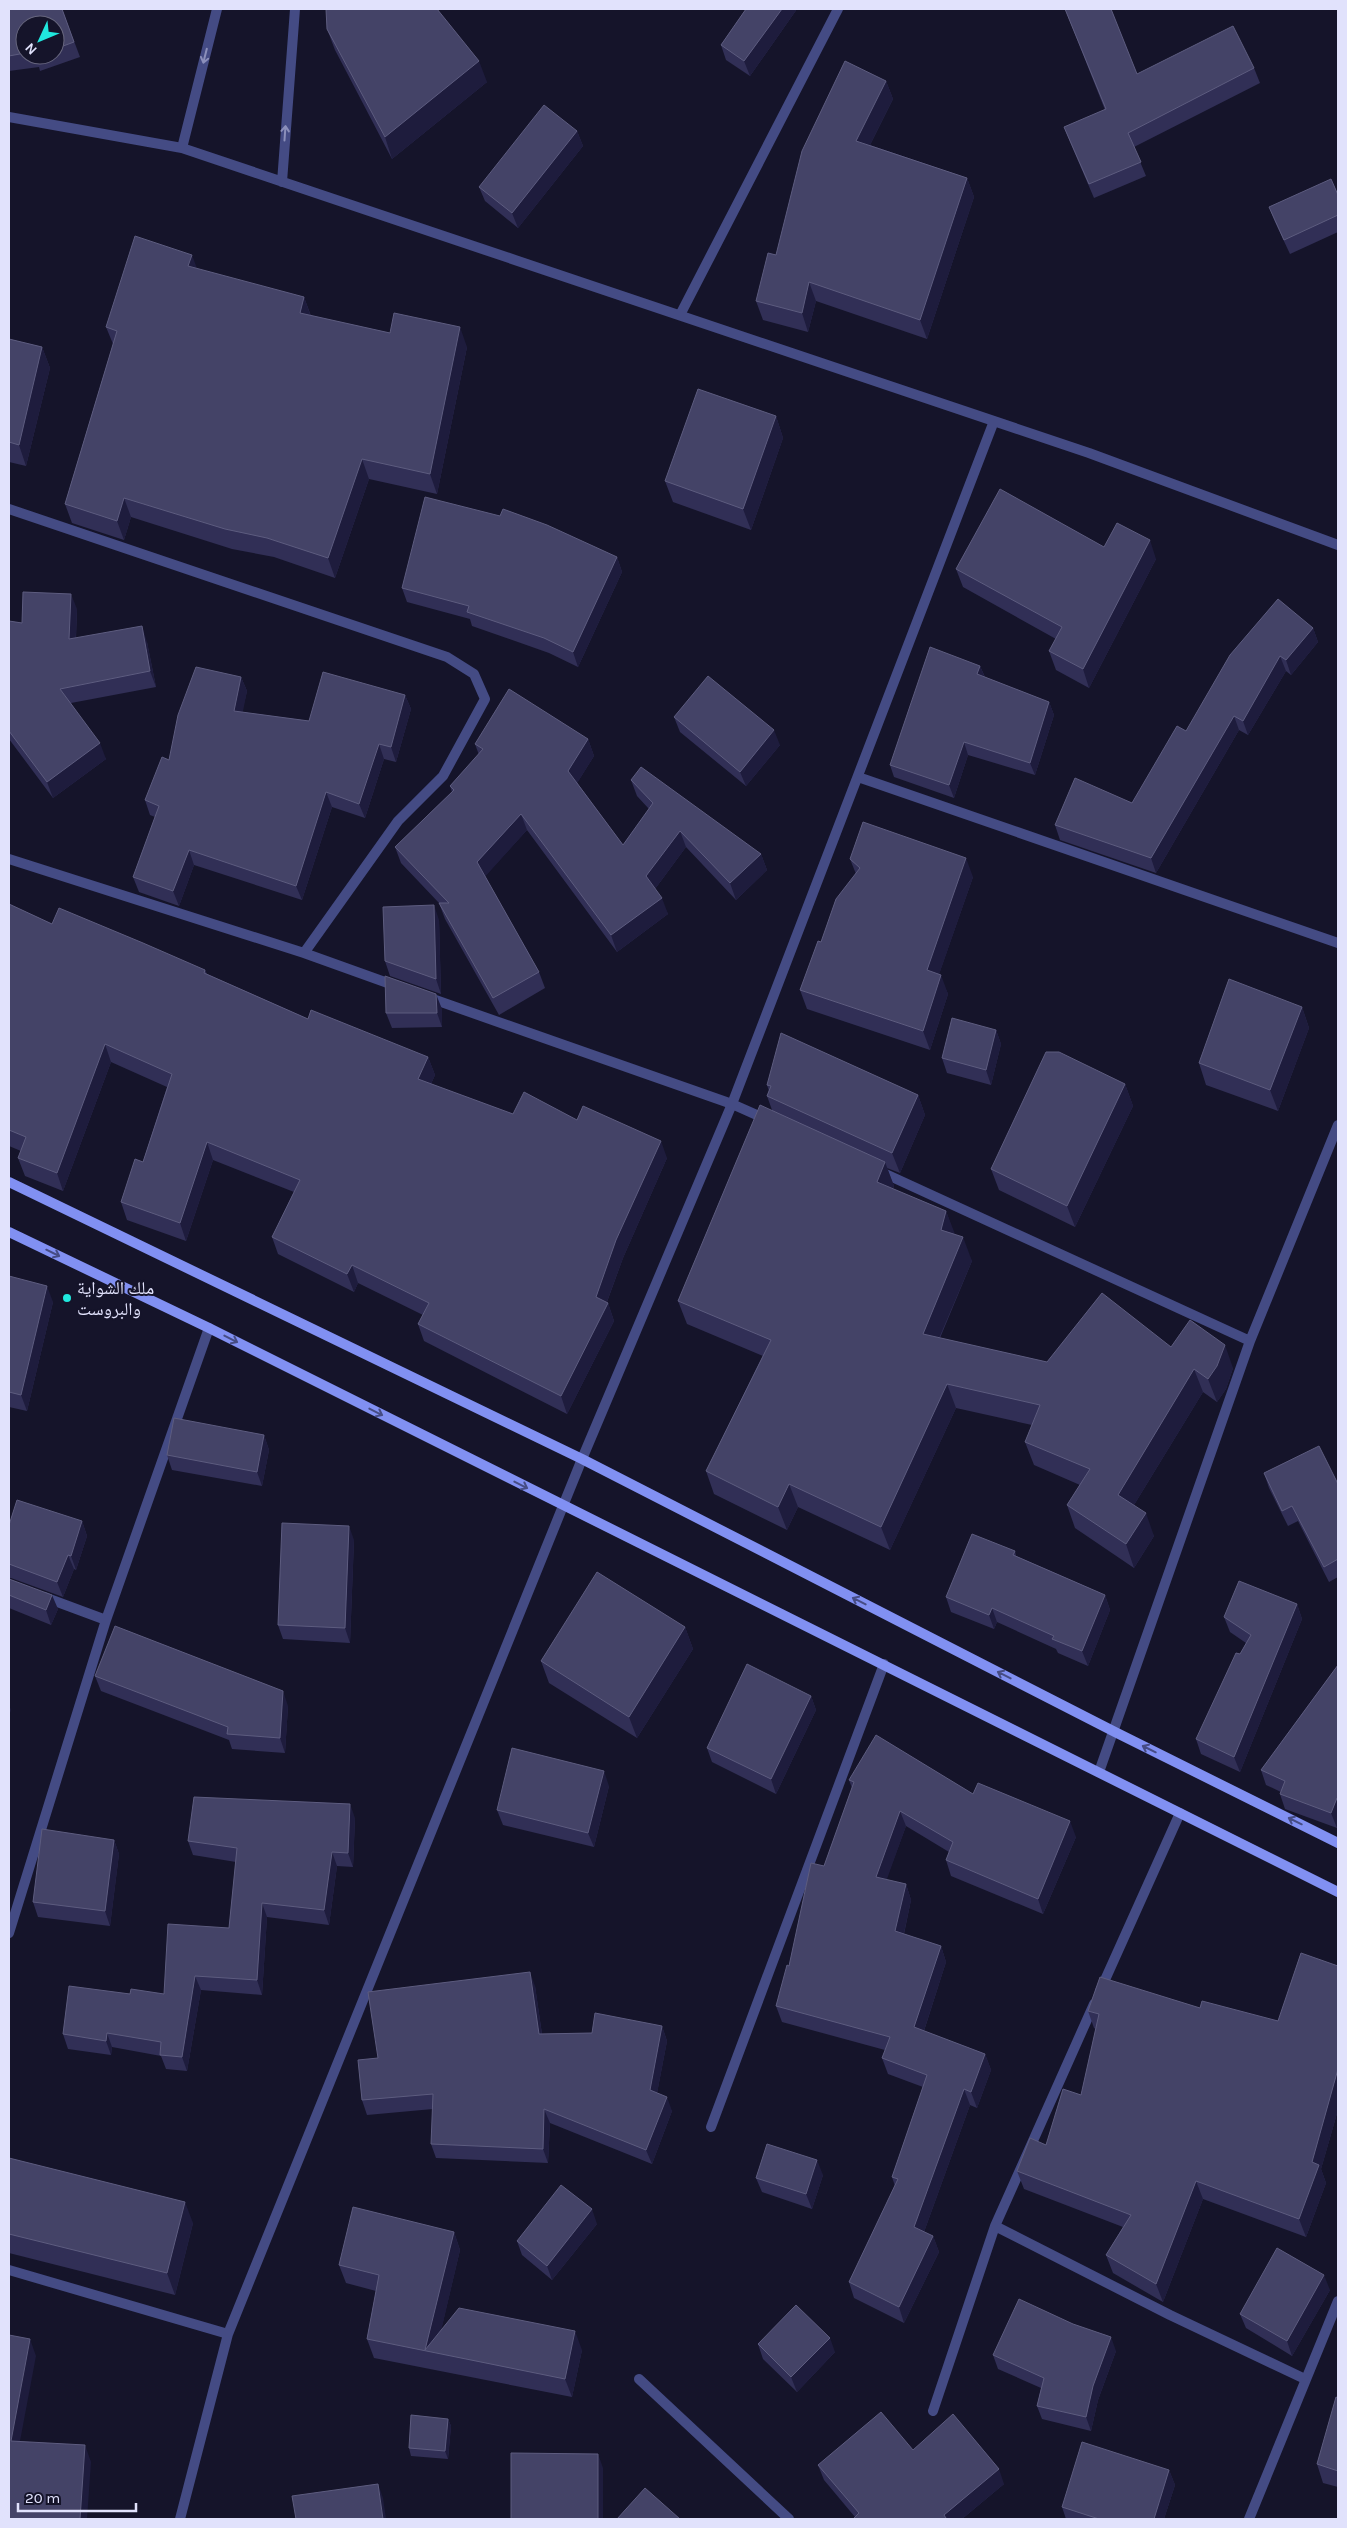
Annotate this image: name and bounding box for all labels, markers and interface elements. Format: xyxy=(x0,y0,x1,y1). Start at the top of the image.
north arrow xyxy=(15,15,65,65)
text: N xyxy=(21,39,41,58)
one-way arrow xyxy=(200,48,209,64)
one-way arrow xyxy=(281,126,290,142)
one-way arrow xyxy=(45,1249,60,1259)
place label: ملك الشواية والبروست xyxy=(77,1277,154,1320)
marker: ملك الشواية والبروست xyxy=(61,1292,73,1304)
one-way arrow xyxy=(223,1335,238,1344)
one-way arrow xyxy=(368,1408,383,1417)
one-way arrow xyxy=(513,1480,528,1490)
one-way arrow xyxy=(852,1596,867,1606)
one-way arrow xyxy=(997,1670,1012,1680)
one-way arrow xyxy=(1142,1744,1157,1753)
one-way arrow xyxy=(1287,1816,1302,1826)
scale bar xyxy=(18,2480,135,2512)
text: 20 m xyxy=(25,2489,60,2507)

